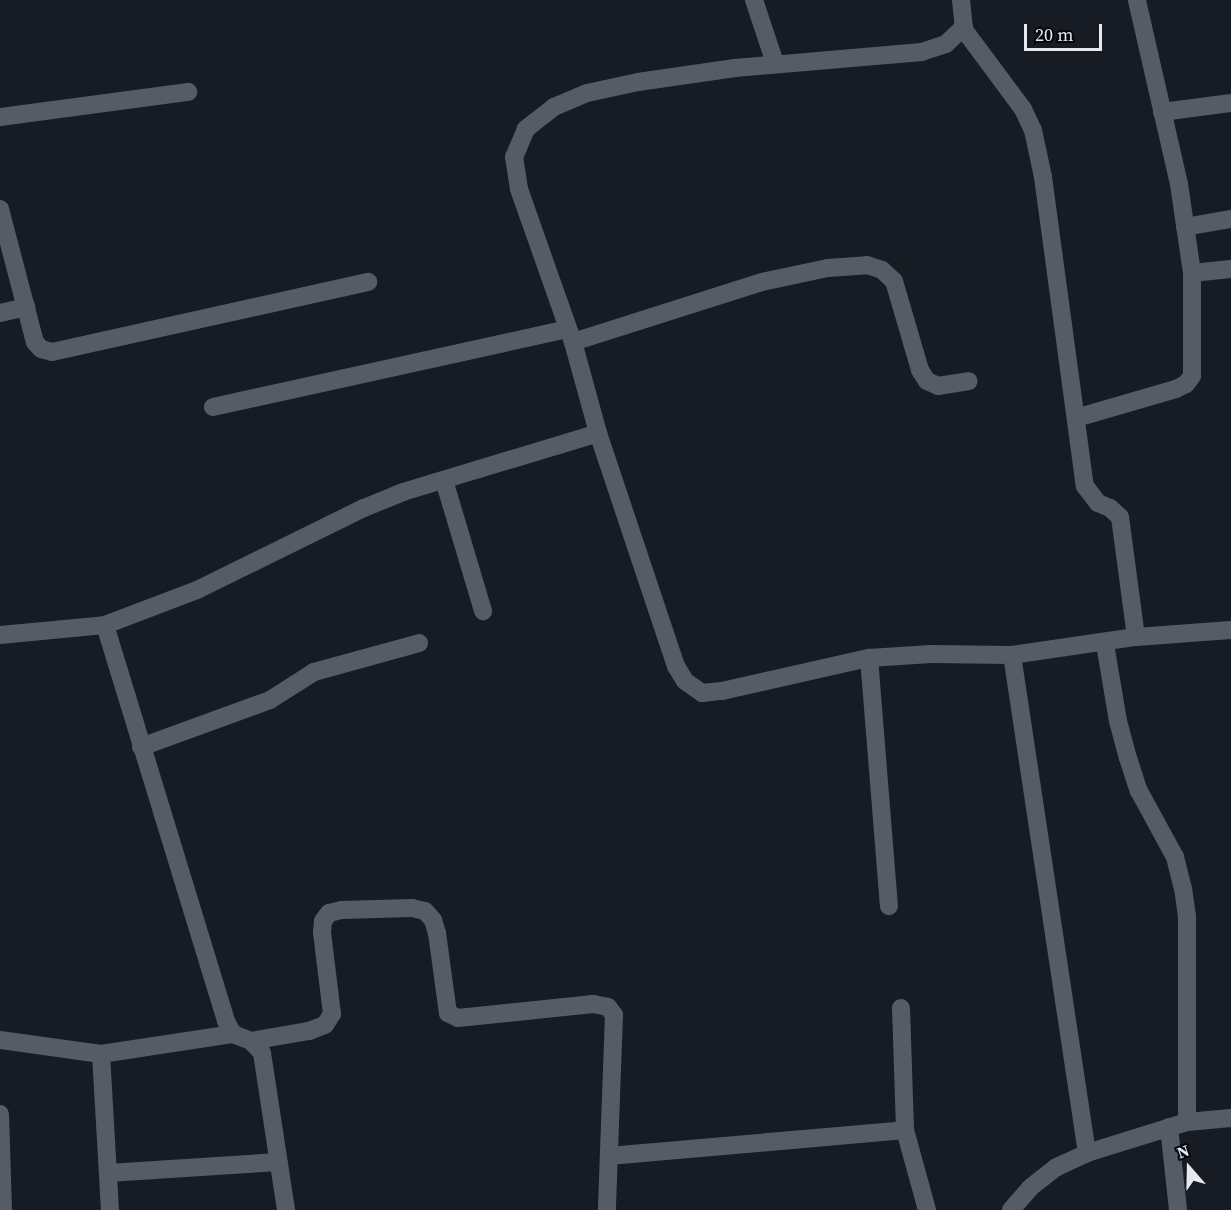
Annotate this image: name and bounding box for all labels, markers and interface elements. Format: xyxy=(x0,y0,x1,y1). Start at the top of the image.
scale bar xyxy=(1027,12,1105,50)
text: 20 m xyxy=(1035,22,1073,47)
north arrow xyxy=(1159,1138,1219,1198)
text: N xyxy=(1174,1139,1192,1163)

